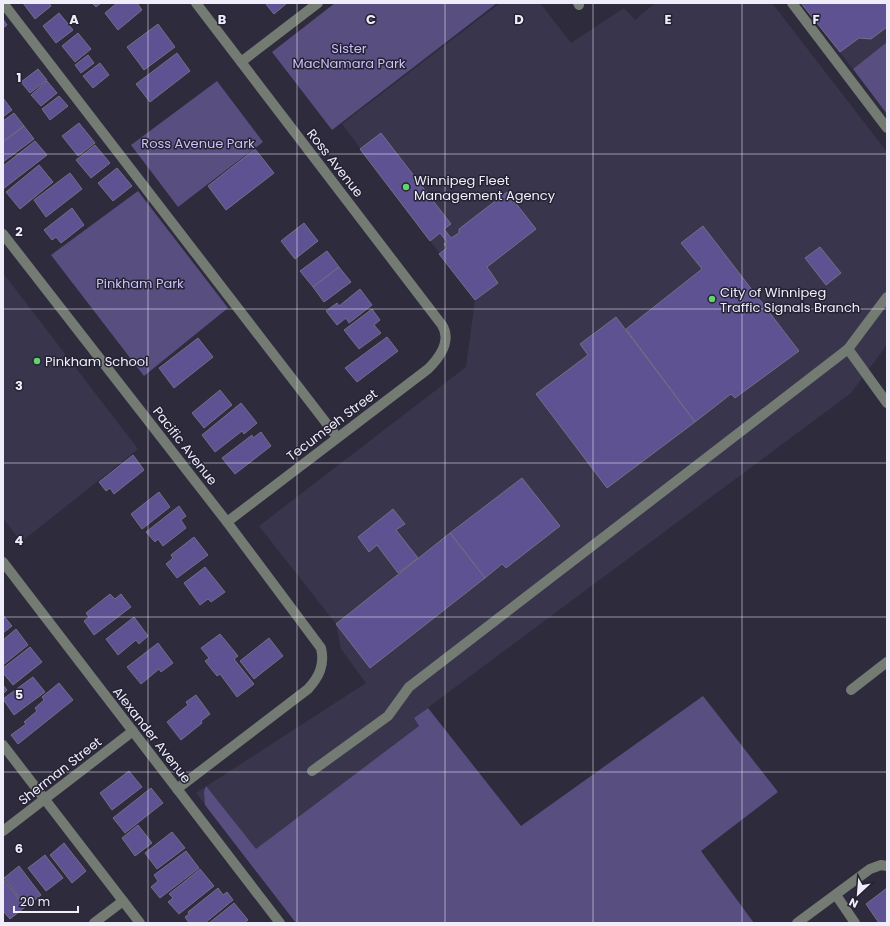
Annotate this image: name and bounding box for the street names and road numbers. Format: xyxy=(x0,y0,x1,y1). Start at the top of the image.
street label: Ross Avenue xyxy=(302,125,368,201)
street label: Tecumseh Street xyxy=(283,384,382,466)
street label: Pacific Avenue xyxy=(148,403,222,489)
street label: Alexander Avenue xyxy=(108,683,196,787)
street label: Sherman Street xyxy=(14,732,106,810)

